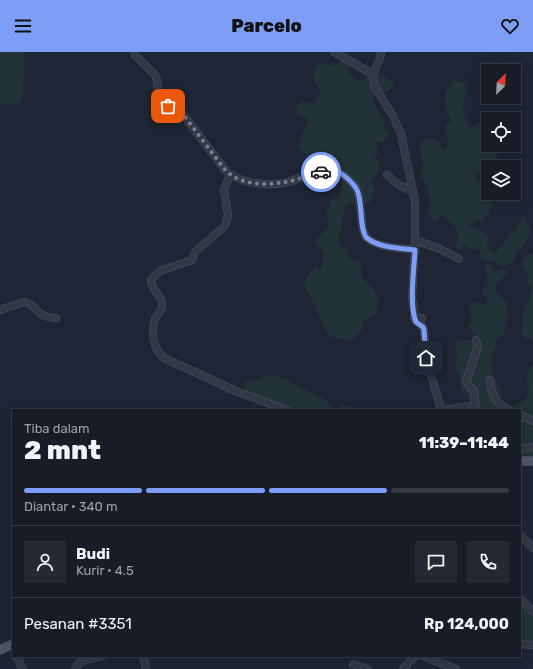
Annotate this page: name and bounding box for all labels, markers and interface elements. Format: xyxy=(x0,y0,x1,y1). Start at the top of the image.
icon: menu xyxy=(12,15,34,37)
text: Parcelo xyxy=(231,15,302,37)
icon: heart xyxy=(499,15,521,37)
north arrow xyxy=(481,64,521,104)
map controls xyxy=(481,64,521,200)
pin xyxy=(151,89,185,123)
icon: bag xyxy=(157,95,179,117)
button: locate xyxy=(481,112,521,152)
courier xyxy=(301,152,341,192)
button: layers xyxy=(481,160,521,200)
icon: car xyxy=(310,161,332,183)
pin xyxy=(409,341,443,375)
icon: home xyxy=(415,347,437,369)
text: Tiba dalam xyxy=(24,421,90,436)
text: 11:39–11:44 xyxy=(419,434,509,452)
text: 2 mnt xyxy=(24,435,101,466)
text: Diantar · 340 m xyxy=(24,499,118,514)
button: person xyxy=(24,541,66,583)
button: chat xyxy=(415,541,457,583)
button: phone xyxy=(467,541,509,583)
text: Budi xyxy=(76,545,110,563)
text: Kurir · 4.5 xyxy=(76,563,134,578)
text: Pesanan #3351 xyxy=(24,615,132,633)
text: Rp 124,000 xyxy=(424,615,509,633)

